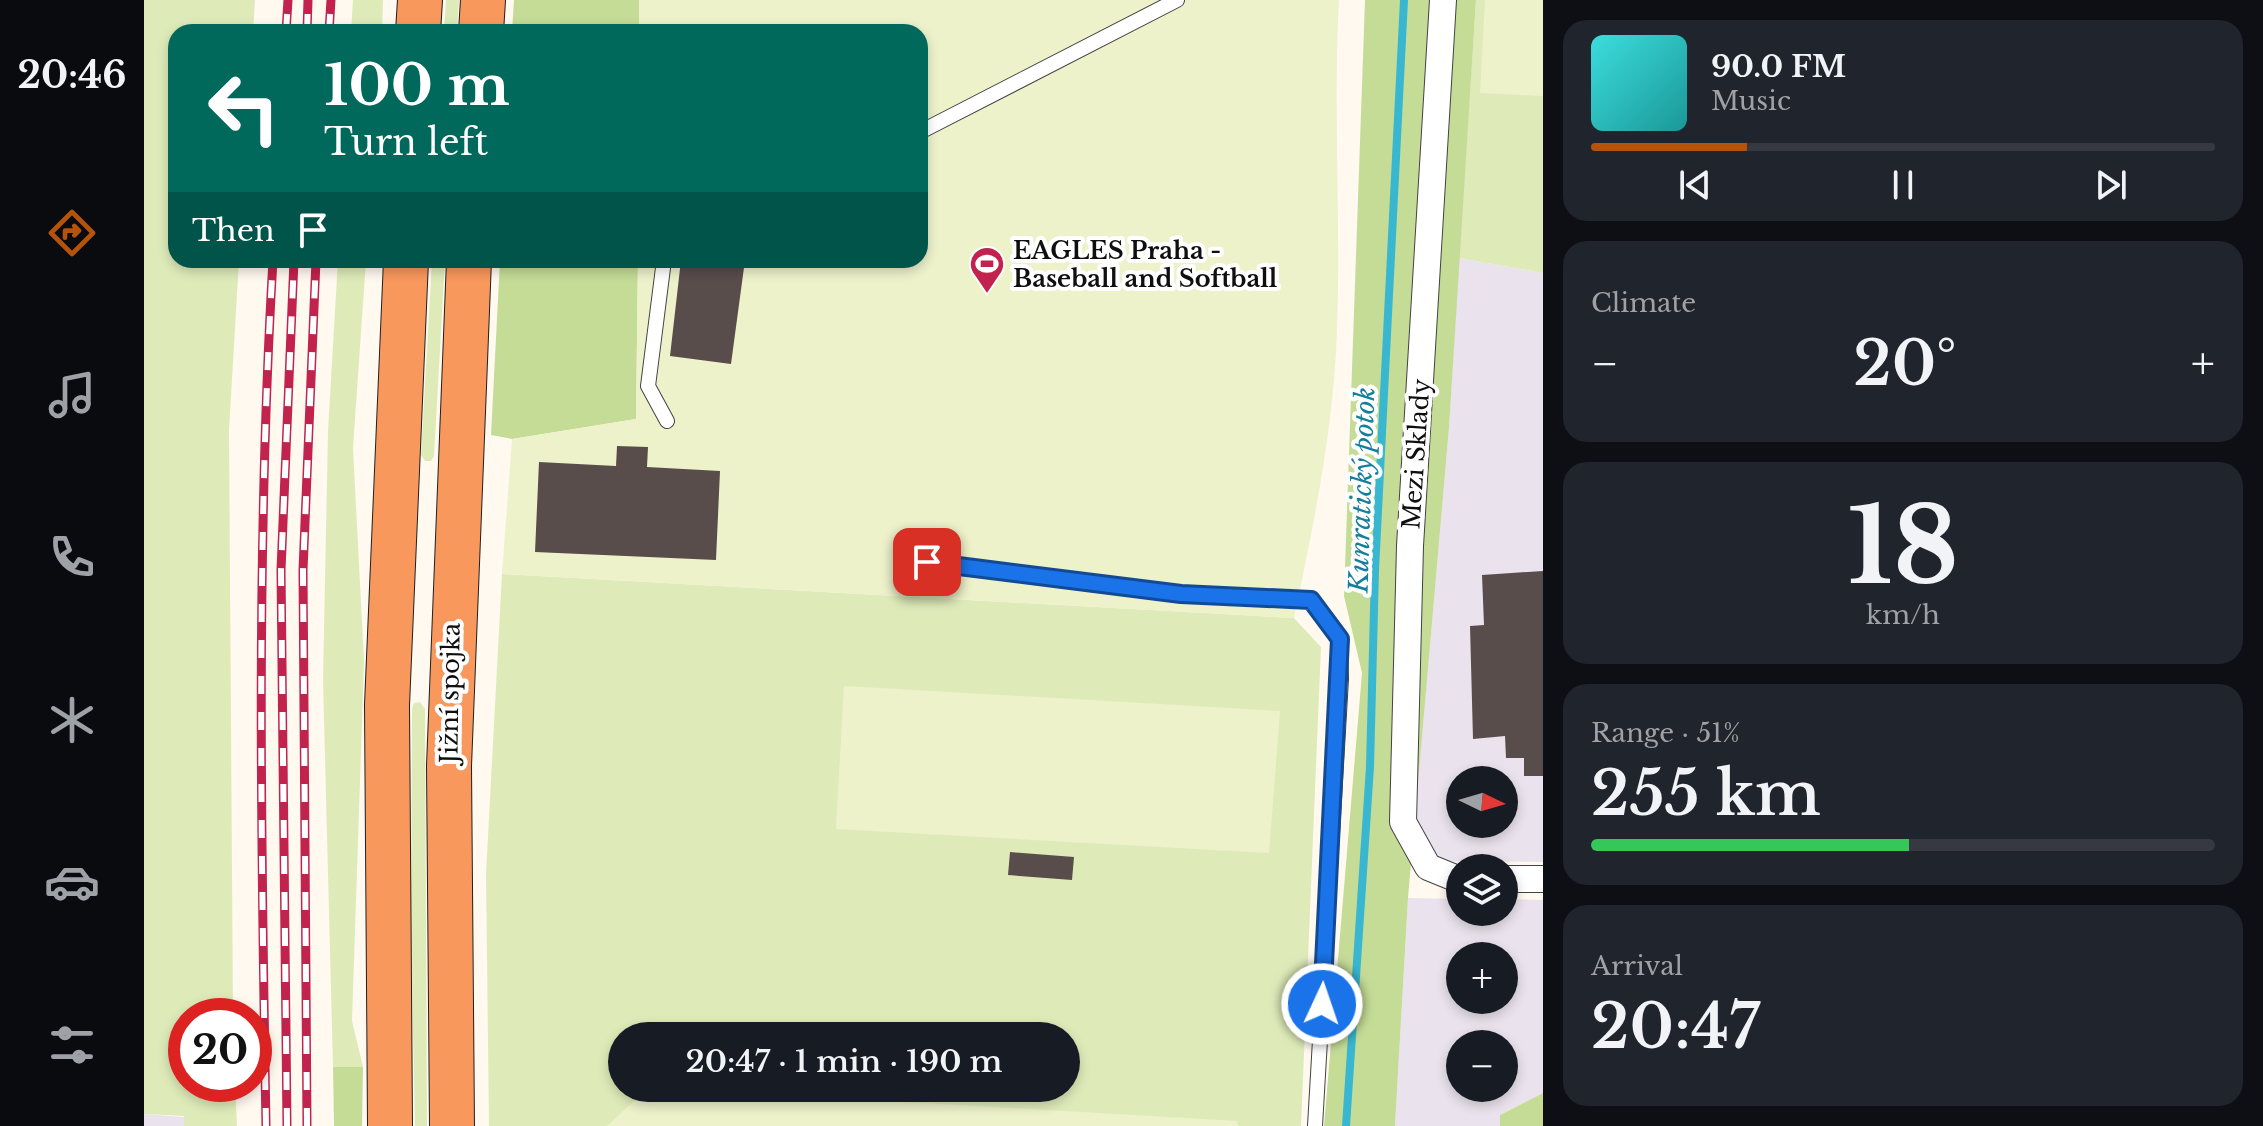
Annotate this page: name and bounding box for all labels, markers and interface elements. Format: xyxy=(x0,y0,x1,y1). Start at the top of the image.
text: 90.0 FM xyxy=(1711,48,1846,85)
text: 100 m xyxy=(324,51,510,120)
text: 20:46 xyxy=(17,53,127,98)
icon: left xyxy=(192,56,296,160)
text: Music xyxy=(1711,85,1791,117)
text: Turn left xyxy=(324,120,488,165)
icon: previous xyxy=(1673,163,1717,207)
icon: pause xyxy=(1881,163,1925,207)
icon: next xyxy=(2089,163,2133,207)
icon: directions xyxy=(44,205,100,261)
icon: arrive xyxy=(291,208,335,252)
text: Then xyxy=(192,212,275,249)
place label: EAGLES Praha - Baseball and Softball xyxy=(1013,236,1278,293)
sports icon: EAGLES Praha - Baseball and Softball xyxy=(968,245,1006,295)
text: Climate xyxy=(1591,287,1696,319)
text: 20° xyxy=(1853,327,1956,401)
text: − xyxy=(1591,336,1619,391)
text: + xyxy=(2191,336,2215,391)
icon: music xyxy=(44,367,100,423)
street label: Mezi Sklady xyxy=(1396,377,1436,530)
water label: Kunratický potok xyxy=(1342,387,1382,594)
text: 18 xyxy=(1847,482,1959,611)
pin xyxy=(893,528,961,596)
icon: phone xyxy=(44,529,100,585)
icon: arrive xyxy=(905,540,949,584)
text: km/h xyxy=(1866,599,1940,631)
street label: Jižní spojka xyxy=(434,622,466,767)
icon: climate xyxy=(44,692,100,748)
text: Range · 51% xyxy=(1591,717,1740,749)
text: 255 km xyxy=(1591,757,1821,831)
north arrow xyxy=(1446,766,1518,838)
map controls xyxy=(1446,766,1518,1102)
icon: car xyxy=(44,854,100,910)
button: layers xyxy=(1446,854,1518,926)
button: + xyxy=(1446,942,1518,1014)
text: Arrival xyxy=(1591,950,1683,982)
position arrow xyxy=(1280,962,1364,1046)
text: 20:47 xyxy=(1591,990,1760,1064)
speed limit sign: 20 xyxy=(168,998,272,1102)
icon: filters xyxy=(44,1017,100,1073)
button: − xyxy=(1446,1030,1518,1102)
text: 20:47 · 1 min · 190 m xyxy=(686,1043,1002,1080)

